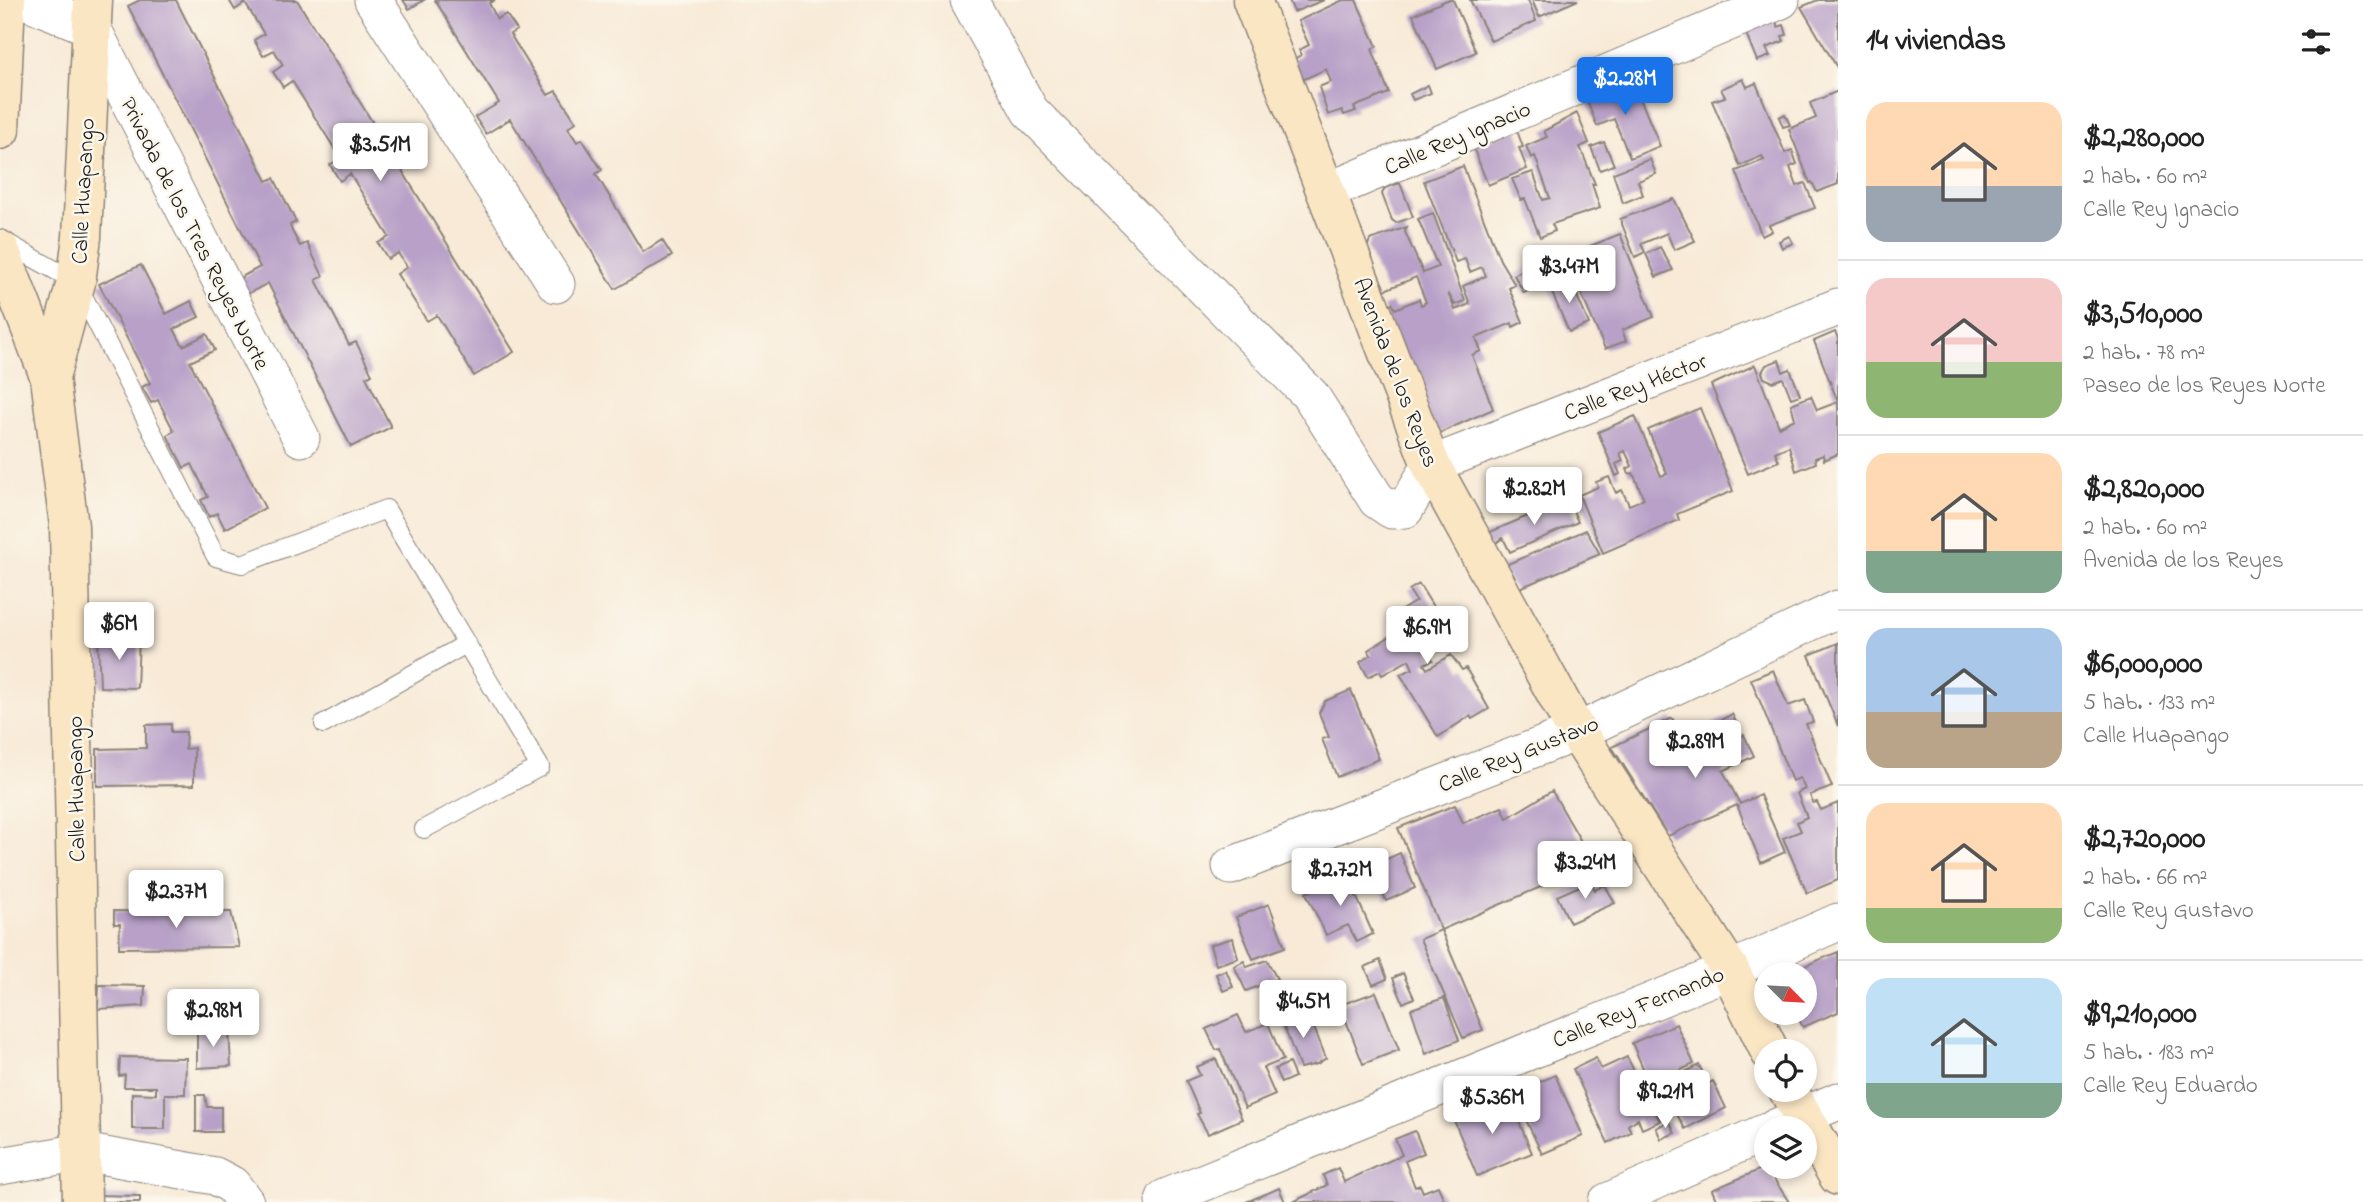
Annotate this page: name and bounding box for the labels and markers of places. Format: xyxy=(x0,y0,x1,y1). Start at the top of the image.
pin: $2.28M xyxy=(1568,58,1682,117)
pin: $3.51M xyxy=(323,124,437,183)
pin: $3.47M xyxy=(1512,246,1626,305)
pin: $2.82M xyxy=(1477,468,1591,527)
pin: $6M xyxy=(85,602,153,662)
pin: $6.9M xyxy=(1378,606,1476,666)
pin: $2.89M xyxy=(1638,720,1752,780)
pin: $3.24M xyxy=(1528,842,1642,901)
pin: $2.72M xyxy=(1283,848,1397,908)
pin: $2.37M xyxy=(119,870,233,930)
pin: $4.5M xyxy=(1254,981,1352,1040)
pin: $2.98M xyxy=(156,990,270,1049)
pin: $9.21M xyxy=(1608,1070,1722,1130)
pin: $5.36M xyxy=(1435,1076,1549,1136)

